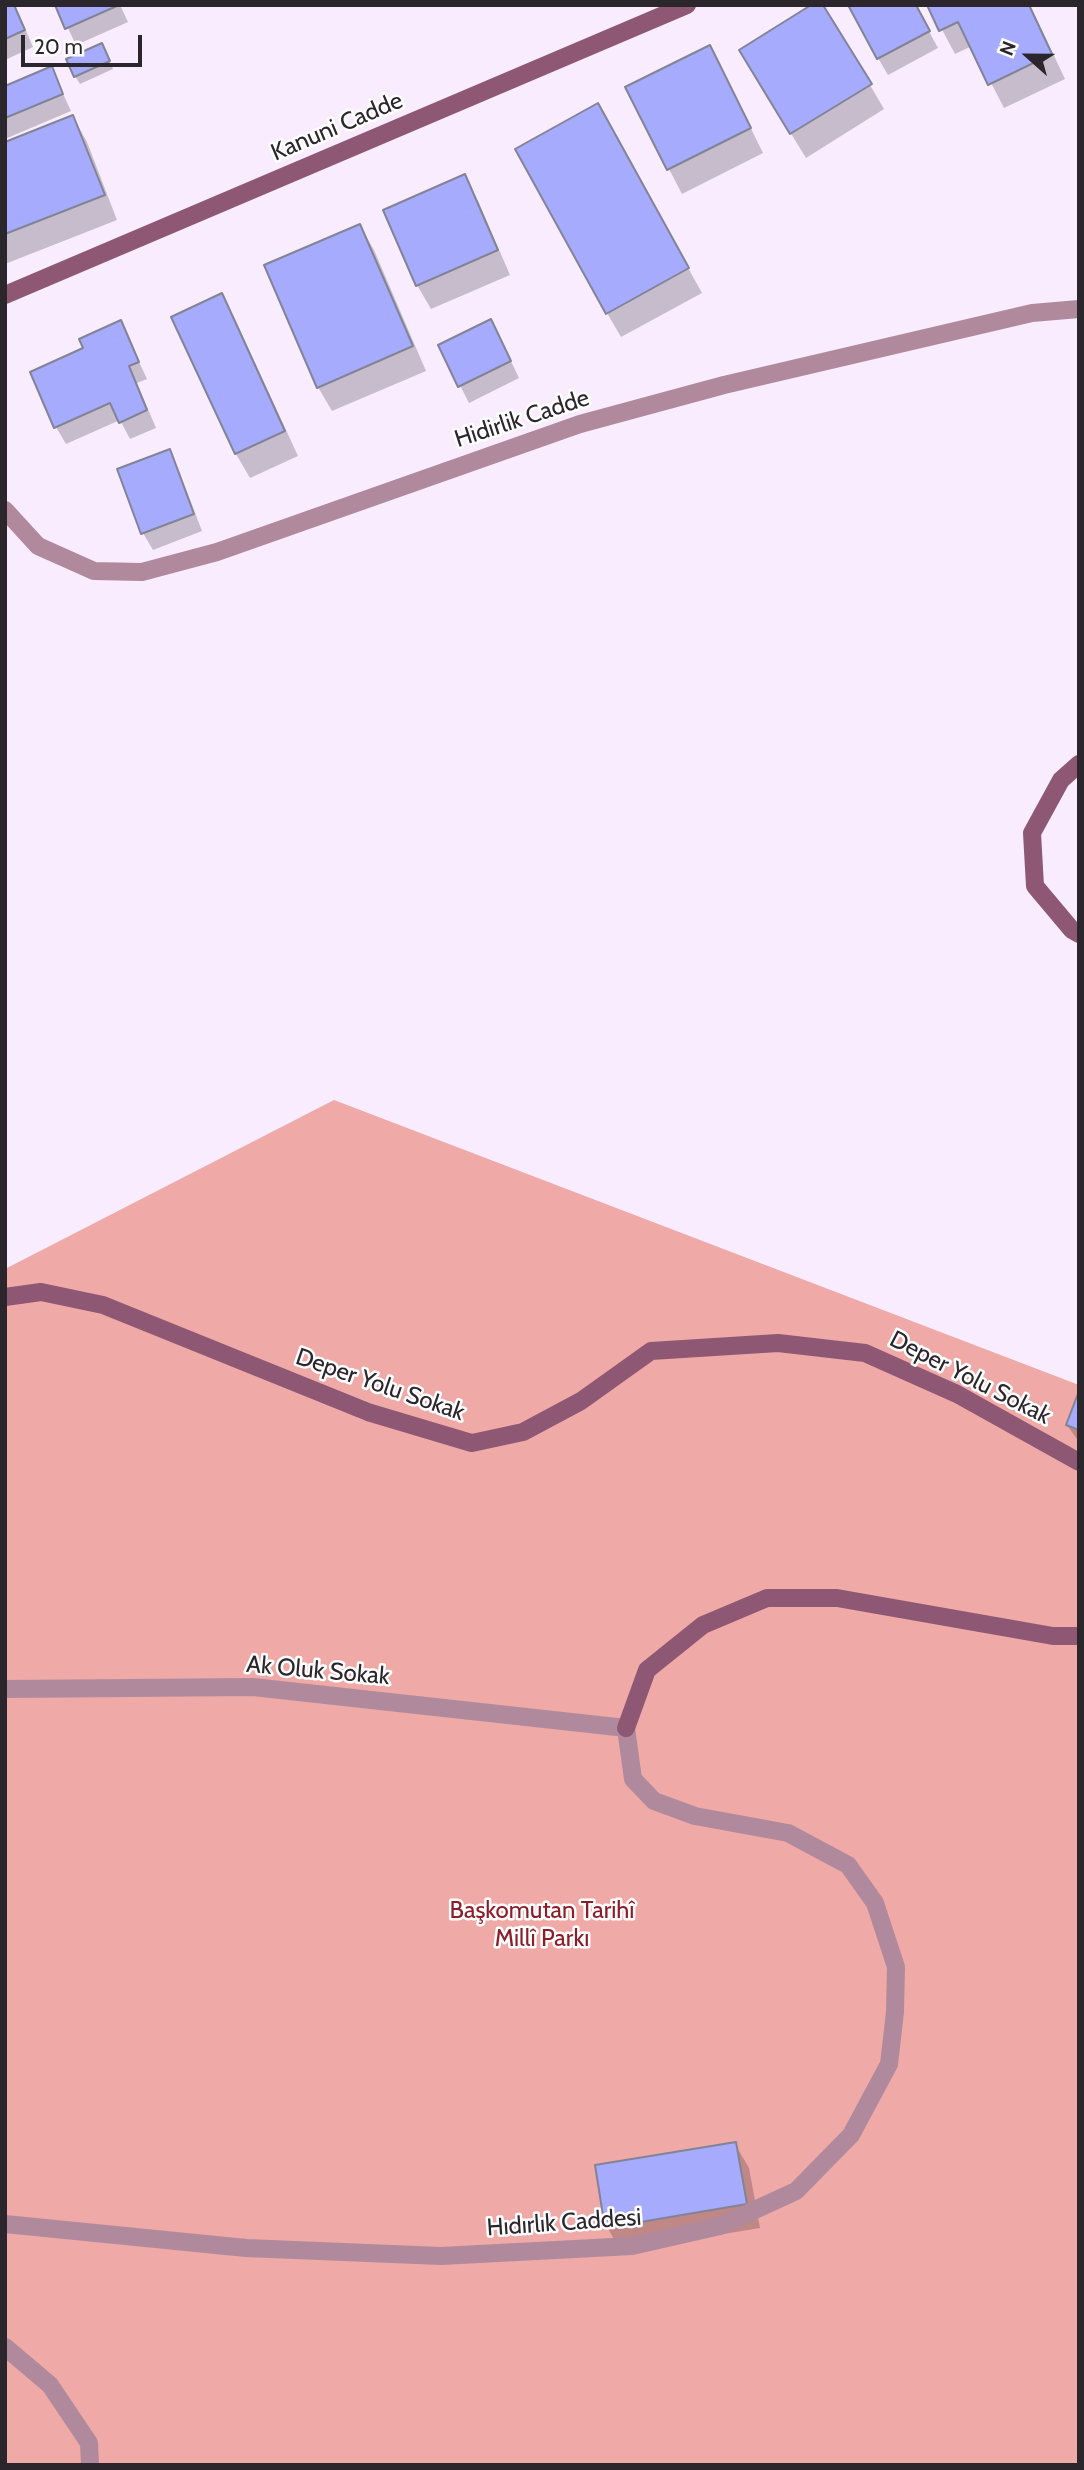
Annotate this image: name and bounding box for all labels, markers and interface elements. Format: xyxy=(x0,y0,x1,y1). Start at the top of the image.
scale bar xyxy=(24,21,145,65)
north arrow xyxy=(993,21,1063,91)
text: 20 m xyxy=(34,34,83,59)
text: N xyxy=(995,38,1021,59)
street label: Kanuni Cadde xyxy=(267,86,407,168)
street label: Hidirlik Cadde xyxy=(451,384,593,454)
street label: Deper Yolu Sokak xyxy=(885,1325,1055,1431)
street label: Deper Yolu Sokak xyxy=(292,1343,468,1427)
street label: Ak Oluk Sokak xyxy=(245,1650,391,1692)
park label: Başkomutan Tarihî Millî Parkı xyxy=(450,1897,634,1953)
street label: Hıdırlık Caddesi xyxy=(486,2203,642,2243)

